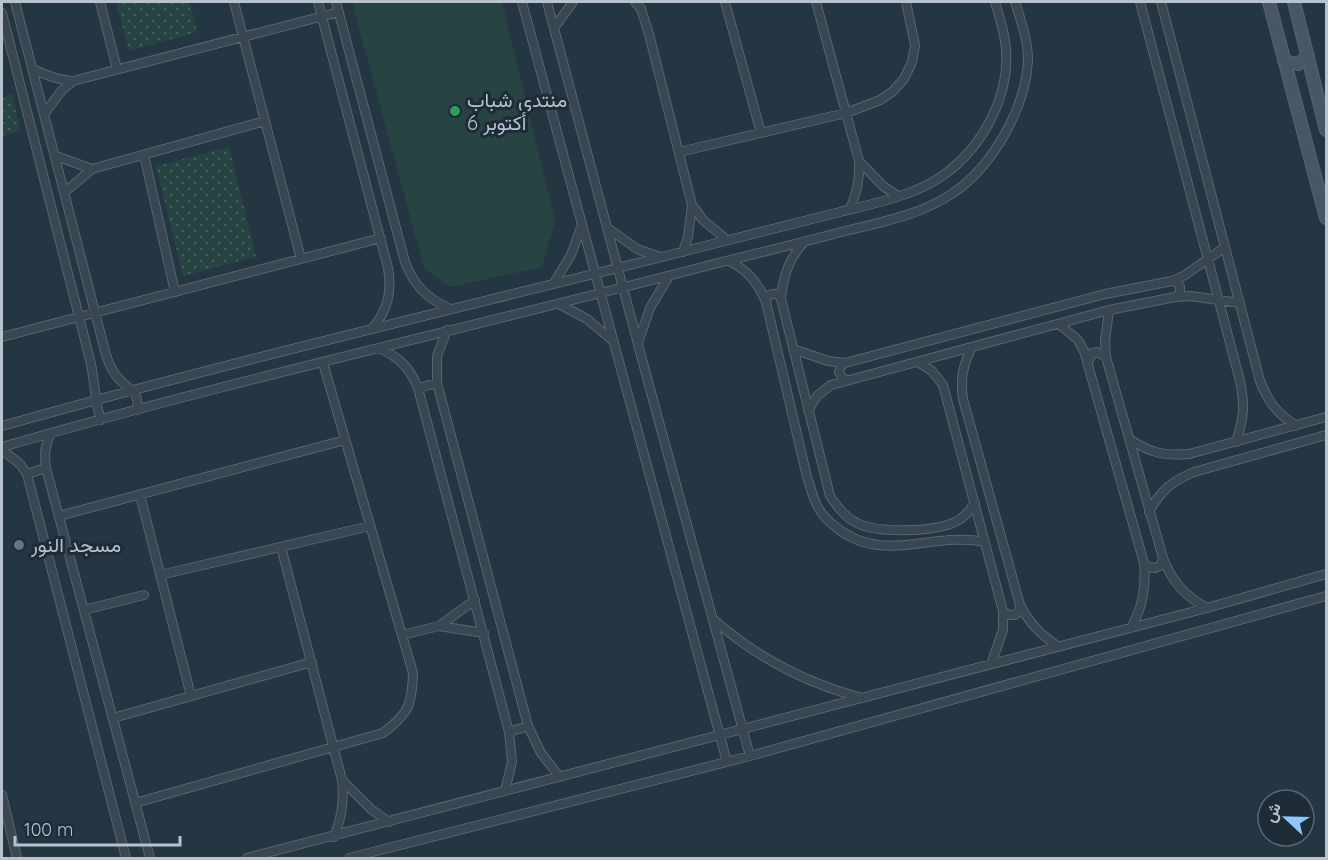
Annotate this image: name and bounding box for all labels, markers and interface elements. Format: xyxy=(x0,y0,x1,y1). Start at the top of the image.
place label: منتدى شباب 6 أكتوبر xyxy=(467,87,567,136)
marker: منتدى شباب 6 أكتوبر xyxy=(448,104,462,118)
place label: مسجد النور xyxy=(30,532,121,558)
marker: مسجد النور xyxy=(12,538,26,552)
north arrow xyxy=(1256,788,1316,848)
text: ش xyxy=(1259,800,1285,825)
scale bar xyxy=(15,809,180,847)
text: 100 m xyxy=(24,818,73,841)

